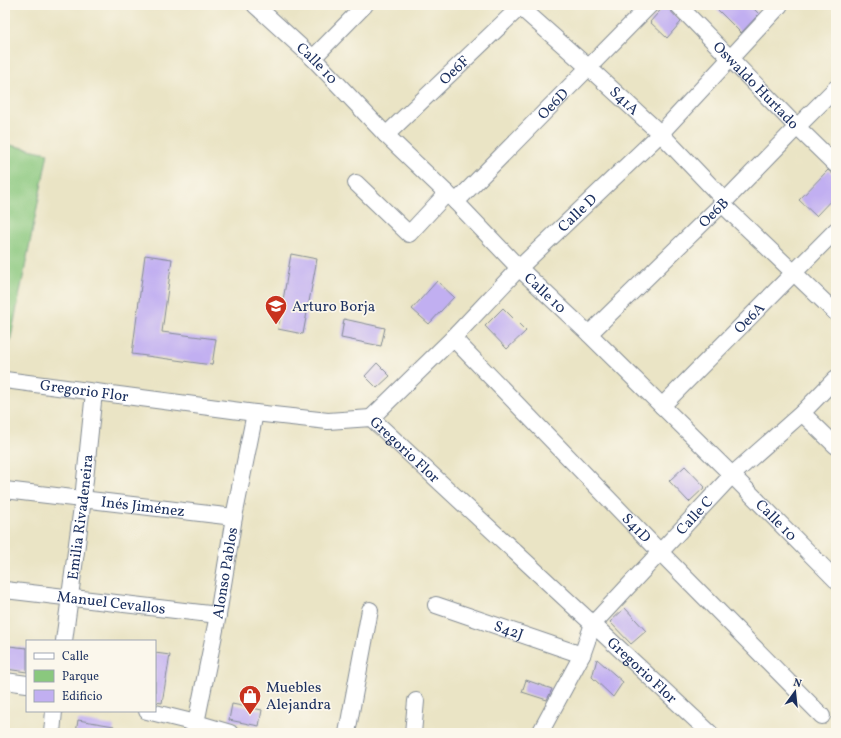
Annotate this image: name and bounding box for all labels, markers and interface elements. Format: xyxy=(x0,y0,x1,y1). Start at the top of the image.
street label: Calle 10 xyxy=(291,38,342,90)
street label: Oswaldo Hurtado xyxy=(707,38,803,135)
street label: Oe6F xyxy=(435,52,475,91)
street label: S41A xyxy=(604,83,643,121)
street label: Oe6D xyxy=(534,84,574,125)
street label: Calle D xyxy=(554,190,603,238)
street label: Oe6B xyxy=(695,194,734,233)
street label: Calle 10 xyxy=(518,269,570,319)
school or university icon: Arturo Borja xyxy=(263,293,289,326)
place label: Arturo Borja xyxy=(292,297,375,318)
street label: Oe6A xyxy=(730,298,771,339)
street label: Gregorio Flor xyxy=(39,376,130,408)
street label: Gregorio Flor xyxy=(364,413,444,489)
street label: Emilia Rivadeneira xyxy=(63,453,100,581)
street label: Inés Jiménez xyxy=(100,492,186,523)
street label: Calle C xyxy=(672,492,719,540)
street label: Calle 10 xyxy=(750,495,801,547)
street label: S41D xyxy=(616,509,655,548)
street label: Alonso Pablos xyxy=(209,526,244,621)
street label: Manuel Cevallos xyxy=(56,587,167,621)
street label: S42J xyxy=(491,617,526,646)
street label: Gregorio Flor xyxy=(601,633,681,709)
legend xyxy=(26,640,156,712)
text: Calle xyxy=(62,649,89,665)
text: Parque xyxy=(62,669,99,685)
north arrow xyxy=(775,672,815,712)
text: N xyxy=(791,676,803,692)
place label: Muebles Alejandra xyxy=(266,678,331,716)
shop icon: Muebles Alejandra xyxy=(237,683,263,716)
text: Edificio xyxy=(62,689,102,705)

